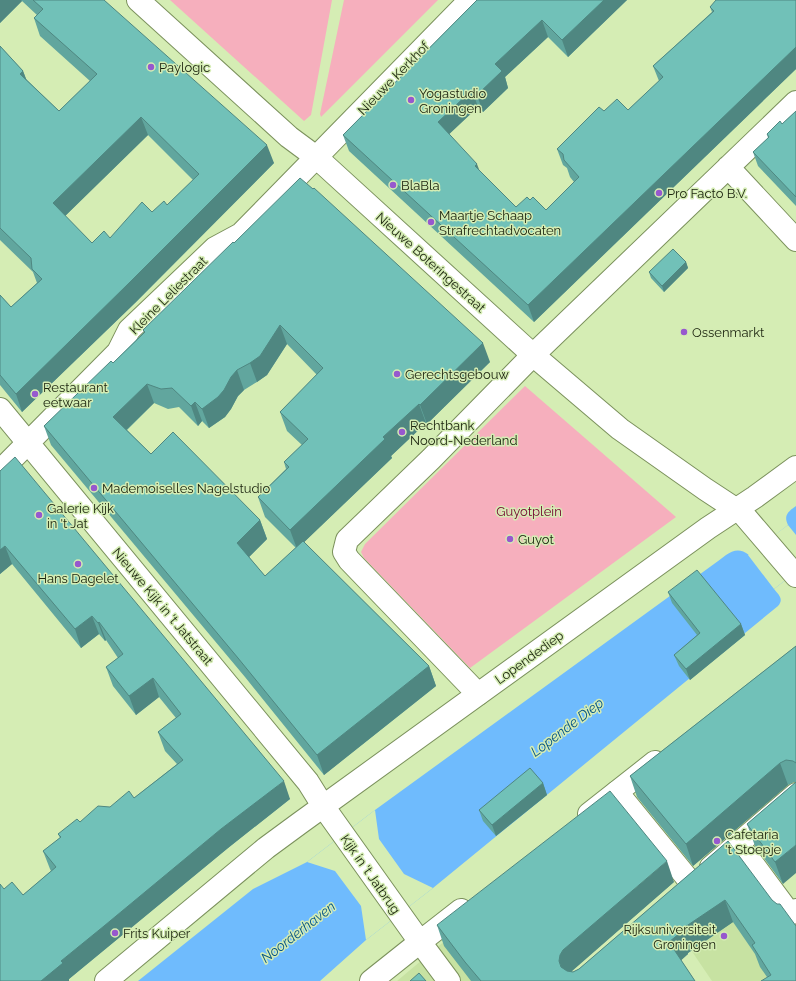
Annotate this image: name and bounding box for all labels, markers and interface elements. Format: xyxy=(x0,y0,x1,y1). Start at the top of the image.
street label: Nieuwe Kerkhof xyxy=(355,38,433,118)
place label: Paylogic xyxy=(159,60,210,75)
marker: Paylogic xyxy=(146,62,156,72)
place label: Yogastudio Groningen xyxy=(419,86,486,116)
marker: Yogastudio Groningen xyxy=(406,95,416,105)
place label: BlaBla xyxy=(401,178,440,193)
marker: BlaBla xyxy=(388,180,398,190)
place label: Pro Facto B.V. xyxy=(667,186,747,201)
marker: Pro Facto B.V. xyxy=(654,188,664,198)
place label: Maartje Schaap Strafrechtadvocaten xyxy=(439,208,561,238)
street label: Nieuwe Boteringestraat xyxy=(373,209,489,316)
marker: Maartje Schaap Strafrechtadvocaten xyxy=(426,217,436,227)
street label: Kleine Leliestraat xyxy=(126,253,211,337)
place label: Ossenmarkt xyxy=(692,325,765,340)
marker: Ossenmarkt xyxy=(679,327,689,337)
place label: Gerechtsgebouw xyxy=(405,367,509,382)
marker: Gerechtsgebouw xyxy=(392,369,402,379)
place label: Restaurant eetwaar xyxy=(43,380,108,410)
marker: Restaurant eetwaar xyxy=(30,389,40,399)
place label: Rechtbank Noord-Nederland xyxy=(410,418,517,448)
marker: Rechtbank Noord-Nederland xyxy=(397,427,407,437)
place label: Mademoiselles Nagelstudio xyxy=(102,481,270,496)
marker: Mademoiselles Nagelstudio xyxy=(89,483,99,493)
place label: Galerie Kijk in 't Jat xyxy=(47,501,114,531)
park label: Guyotplein xyxy=(496,504,562,519)
marker: Galerie Kijk in 't Jat xyxy=(34,510,44,520)
place label: Guyot xyxy=(518,532,554,547)
marker: Guyot xyxy=(505,534,515,544)
street label: Nieuwe Kijk in 't Jatstraat xyxy=(109,545,216,668)
marker: Hans Dagelet xyxy=(73,559,83,569)
place label: Hans Dagelet xyxy=(37,571,119,586)
street label: Lopendediep xyxy=(492,628,566,687)
water label: Lopende Diep xyxy=(527,694,607,760)
place label: Cafetaria 't Stoepje xyxy=(725,827,782,857)
street label: Kijk in 't Jatbrug xyxy=(338,832,404,917)
marker: Cafetaria 't Stoepje xyxy=(712,836,722,846)
water label: Noorderhaven xyxy=(258,898,338,966)
place label: Rijksuniversiteit Groningen xyxy=(623,922,717,952)
place label: Frits Kuiper xyxy=(123,926,191,941)
marker: Frits Kuiper xyxy=(110,928,120,938)
marker: Rijksuniversiteit Groningen xyxy=(719,931,729,941)

